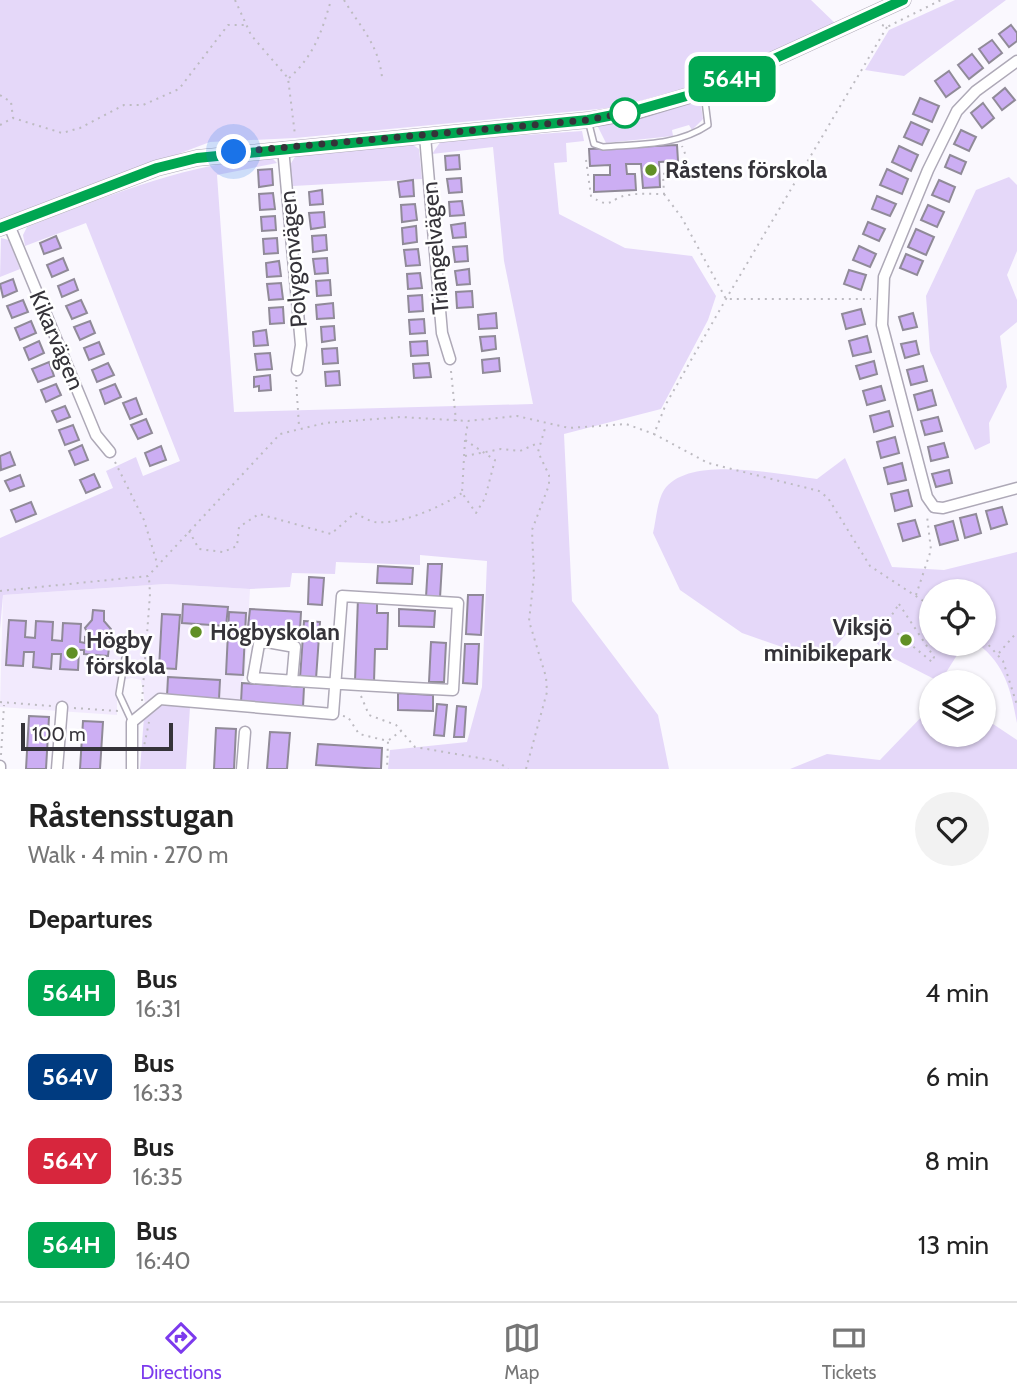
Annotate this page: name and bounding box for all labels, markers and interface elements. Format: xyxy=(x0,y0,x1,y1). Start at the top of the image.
line badge: 564H xyxy=(683,56,781,102)
text: 564H xyxy=(703,64,761,93)
unlabelled marker xyxy=(610,98,640,128)
your location xyxy=(216,134,251,169)
place label: Råstens förskola xyxy=(665,156,828,184)
marker: Råstens förskola xyxy=(643,162,659,178)
street label: Triangelvägen xyxy=(415,180,455,316)
street label: Polygonvägen xyxy=(273,189,313,329)
street label: Kikarvägen xyxy=(24,286,90,394)
map controls xyxy=(919,579,996,747)
button: locate xyxy=(919,579,996,656)
place label: Viksjö minibikepark xyxy=(764,613,893,667)
place label: Högbyskolan xyxy=(210,618,340,646)
marker: Högbyskolan xyxy=(188,624,204,640)
place label: Högby förskola xyxy=(86,626,166,680)
marker: Viksjö minibikepark xyxy=(898,632,914,648)
marker: Högby förskola xyxy=(64,645,80,661)
button: layers xyxy=(919,670,996,747)
scale bar xyxy=(21,720,173,752)
text: 100 m xyxy=(32,723,86,746)
button: heart xyxy=(915,792,989,866)
text: Råstensstugan xyxy=(28,795,234,835)
text: Walk · 4 min · 270 m xyxy=(28,841,228,869)
text: Departures xyxy=(28,903,152,935)
text: Bus xyxy=(136,963,177,995)
text: 4 min xyxy=(925,977,989,1009)
text: 564H xyxy=(42,978,101,1007)
text: 16:31 xyxy=(136,995,181,1023)
text: Bus xyxy=(133,1047,174,1079)
text: 6 min xyxy=(926,1061,989,1093)
text: 564V xyxy=(42,1062,98,1091)
text: 16:33 xyxy=(133,1079,183,1107)
text: Bus xyxy=(132,1131,174,1163)
text: 8 min xyxy=(925,1145,989,1177)
text: 564Y xyxy=(42,1146,97,1175)
text: 16:35 xyxy=(132,1163,183,1191)
text: Bus xyxy=(136,1215,177,1247)
text: 13 min xyxy=(918,1229,989,1261)
text: 564H xyxy=(42,1230,101,1259)
text: 16:40 xyxy=(136,1247,191,1275)
tab: Directions xyxy=(141,1319,222,1384)
tab: Map xyxy=(503,1319,541,1384)
tab: Tickets xyxy=(822,1319,876,1384)

